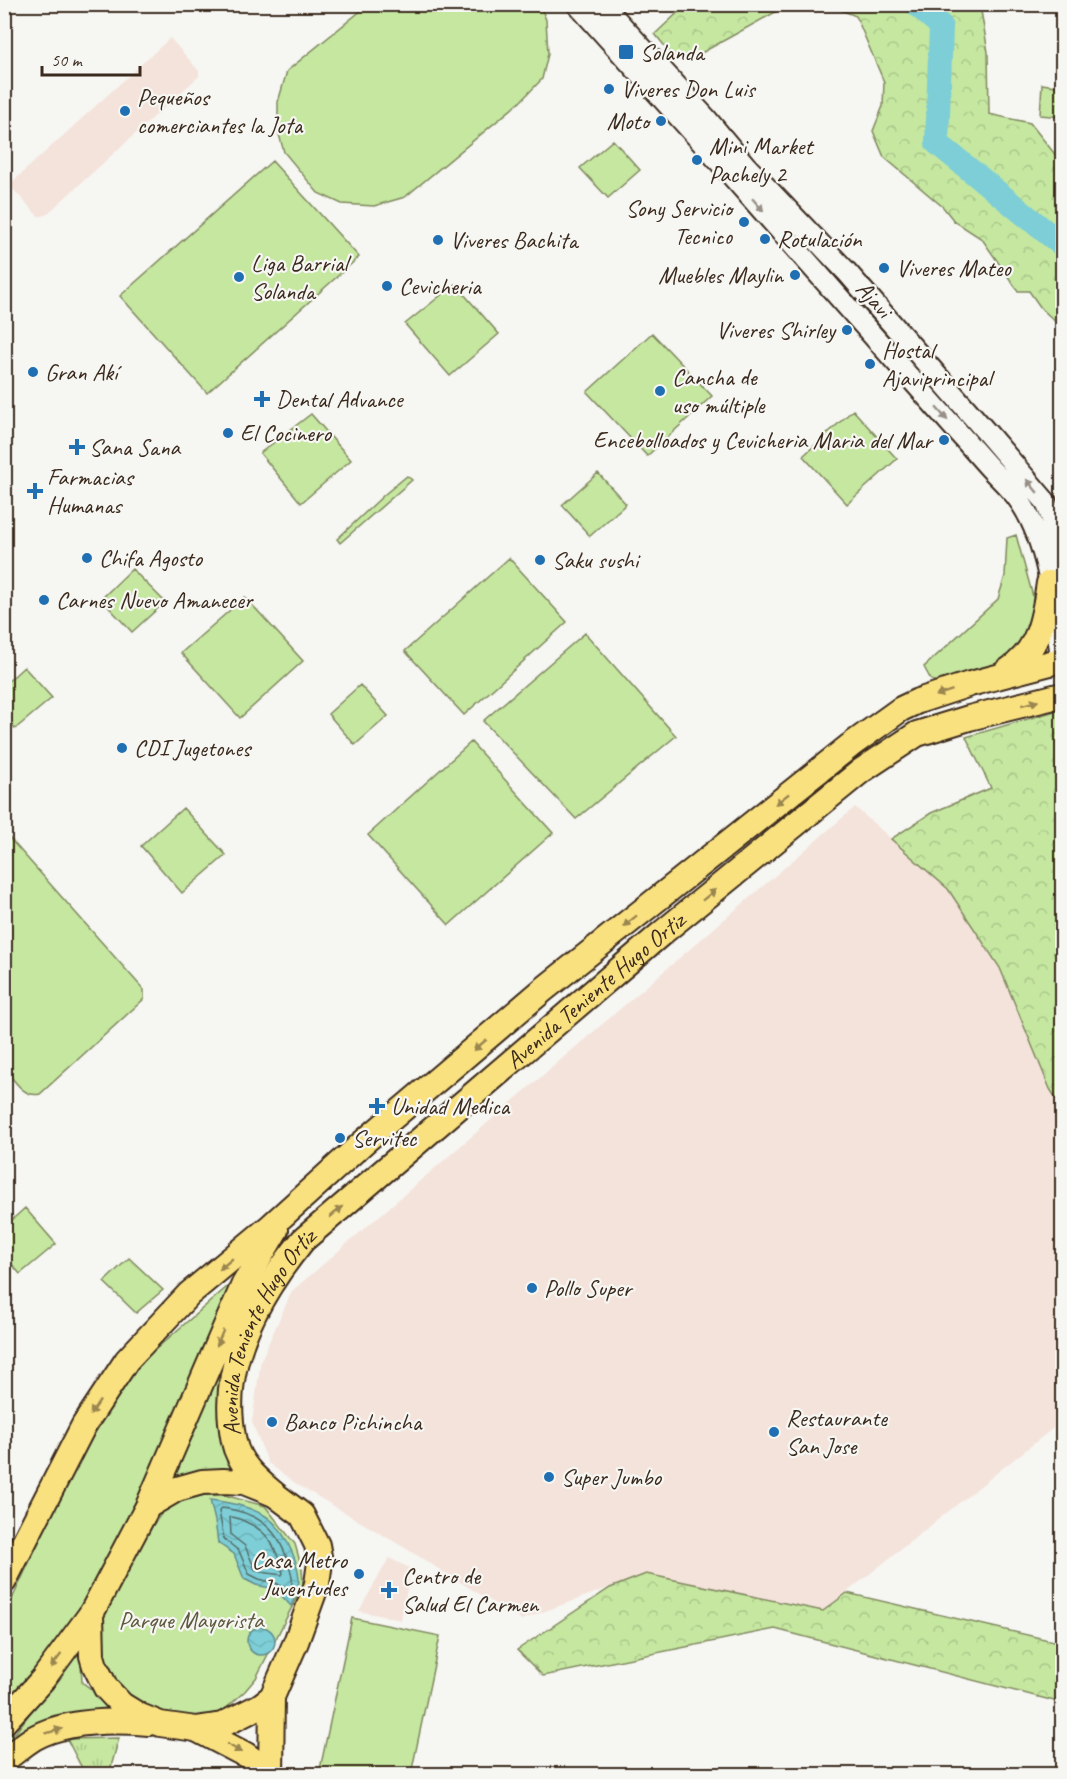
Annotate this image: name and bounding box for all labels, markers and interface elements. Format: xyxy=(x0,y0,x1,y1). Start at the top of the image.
place label: Solanda xyxy=(640,37,706,67)
scale bar xyxy=(42,39,140,77)
marker: Solanda xyxy=(617,43,635,61)
text: 50 m xyxy=(51,49,84,71)
place label: Viveres Don Luis xyxy=(621,74,756,104)
place label: Pequeños comerciantes la Jota xyxy=(137,82,303,140)
marker: Viveres Don Luis xyxy=(602,82,616,96)
marker: Pequeños comerciantes la Jota xyxy=(118,104,132,118)
place label: Moto xyxy=(607,106,652,136)
marker: Moto xyxy=(654,114,668,128)
place label: Mini Market Pachely 2 xyxy=(709,131,814,189)
marker: Mini Market Pachely 2 xyxy=(690,153,704,167)
place label: Sony Servicio Tecnico xyxy=(625,193,735,251)
one-way arrow xyxy=(751,197,764,212)
marker: Sony Servicio Tecnico xyxy=(737,215,751,229)
place label: Rotulación xyxy=(777,224,863,254)
place label: Viveres Bachita xyxy=(450,225,579,255)
marker: Rotulación xyxy=(758,232,772,246)
marker: Viveres Bachita xyxy=(431,233,445,247)
place label: Liga Barrial Solanda xyxy=(251,248,351,306)
place label: Viveres Mateo xyxy=(896,253,1012,283)
place label: Muebles Maylin xyxy=(658,260,784,290)
marker: Viveres Mateo xyxy=(877,261,891,275)
marker: Muebles Maylin xyxy=(788,268,802,282)
marker: Liga Barrial Solanda xyxy=(232,270,246,284)
place label: Cevicheria xyxy=(399,271,482,301)
street label: Ajavi xyxy=(849,274,900,326)
marker: Cevicheria xyxy=(380,279,394,293)
place label: Viveres Shirley xyxy=(716,315,837,345)
marker: Viveres Shirley xyxy=(840,323,854,337)
place label: Hostal Ajaviprincipal xyxy=(882,335,995,393)
place label: Gran Akí xyxy=(45,357,122,387)
marker: Hostal Ajaviprincipal xyxy=(863,357,877,371)
place label: Cancha de uso múltiple xyxy=(672,362,767,420)
marker: Gran Akí xyxy=(26,365,40,379)
place label: Dental Advance xyxy=(276,384,405,414)
marker: Cancha de uso múltiple xyxy=(653,384,667,398)
marker: Dental Advance xyxy=(253,390,271,408)
one-way arrow xyxy=(936,407,949,422)
place label: El Cocinero xyxy=(240,418,333,448)
place label: Encebolloados y Cevicheria Maria del Mar xyxy=(593,425,934,455)
marker: El Cocinero xyxy=(221,426,235,440)
place label: Sana Sana xyxy=(89,432,181,462)
marker: Encebolloados y Cevicheria Maria del Mar xyxy=(937,433,951,447)
marker: Sana Sana xyxy=(70,440,84,454)
place label: Farmacias Humanas xyxy=(47,462,136,520)
one-way arrow xyxy=(1026,479,1039,494)
marker: Farmacias Humanas xyxy=(28,484,42,498)
place label: Chifa Agosto xyxy=(99,543,204,573)
place label: Saku sushi xyxy=(552,545,641,575)
marker: Chifa Agosto xyxy=(80,551,94,565)
marker: Saku sushi xyxy=(533,553,547,567)
place label: Carnes Nuevo Amanecer xyxy=(56,585,255,615)
marker: Carnes Nuevo Amanecer xyxy=(37,593,51,607)
one-way arrow xyxy=(935,688,953,698)
one-way arrow xyxy=(1021,697,1039,707)
place label: CDI Jugetones xyxy=(134,733,253,763)
marker: CDI Jugetones xyxy=(115,741,129,755)
one-way arrow xyxy=(774,792,790,805)
one-way arrow xyxy=(701,889,716,902)
street label: Avenida Teniente Hugo Ortiz xyxy=(499,904,693,1075)
one-way arrow xyxy=(622,914,637,926)
one-way arrow xyxy=(472,1039,488,1052)
place label: Unidad Medica xyxy=(391,1091,511,1121)
marker: Unidad Medica xyxy=(368,1097,386,1115)
place label: Servitec xyxy=(352,1123,418,1153)
marker: Servitec xyxy=(333,1131,347,1145)
one-way arrow xyxy=(328,1206,343,1219)
street label: Avenida Teniente Hugo Ortiz xyxy=(215,1220,323,1438)
one-way arrow xyxy=(219,1257,234,1270)
place label: Pollo Super xyxy=(544,1273,634,1303)
marker: Pollo Super xyxy=(525,1281,539,1295)
one-way arrow xyxy=(216,1330,225,1347)
one-way arrow xyxy=(90,1399,101,1416)
place label: Restaurante San Jose xyxy=(786,1403,889,1461)
place label: Banco Pichincha xyxy=(284,1407,423,1437)
marker: Banco Pichincha xyxy=(265,1415,279,1429)
marker: Restaurante San Jose xyxy=(767,1425,781,1439)
place label: Super Jumbo xyxy=(561,1462,662,1492)
marker: Super Jumbo xyxy=(542,1470,556,1484)
place label: Casa Metro Juventudes xyxy=(251,1545,349,1603)
place label: Centro de Salud El Carmen xyxy=(402,1561,540,1619)
marker: Casa Metro Juventudes xyxy=(352,1567,366,1581)
marker: Centro de Salud El Carmen xyxy=(380,1581,398,1599)
park label: Parque Mayorista xyxy=(118,1605,265,1635)
one-way arrow xyxy=(50,1652,62,1668)
one-way arrow xyxy=(45,1726,63,1735)
one-way arrow xyxy=(226,1743,243,1753)

